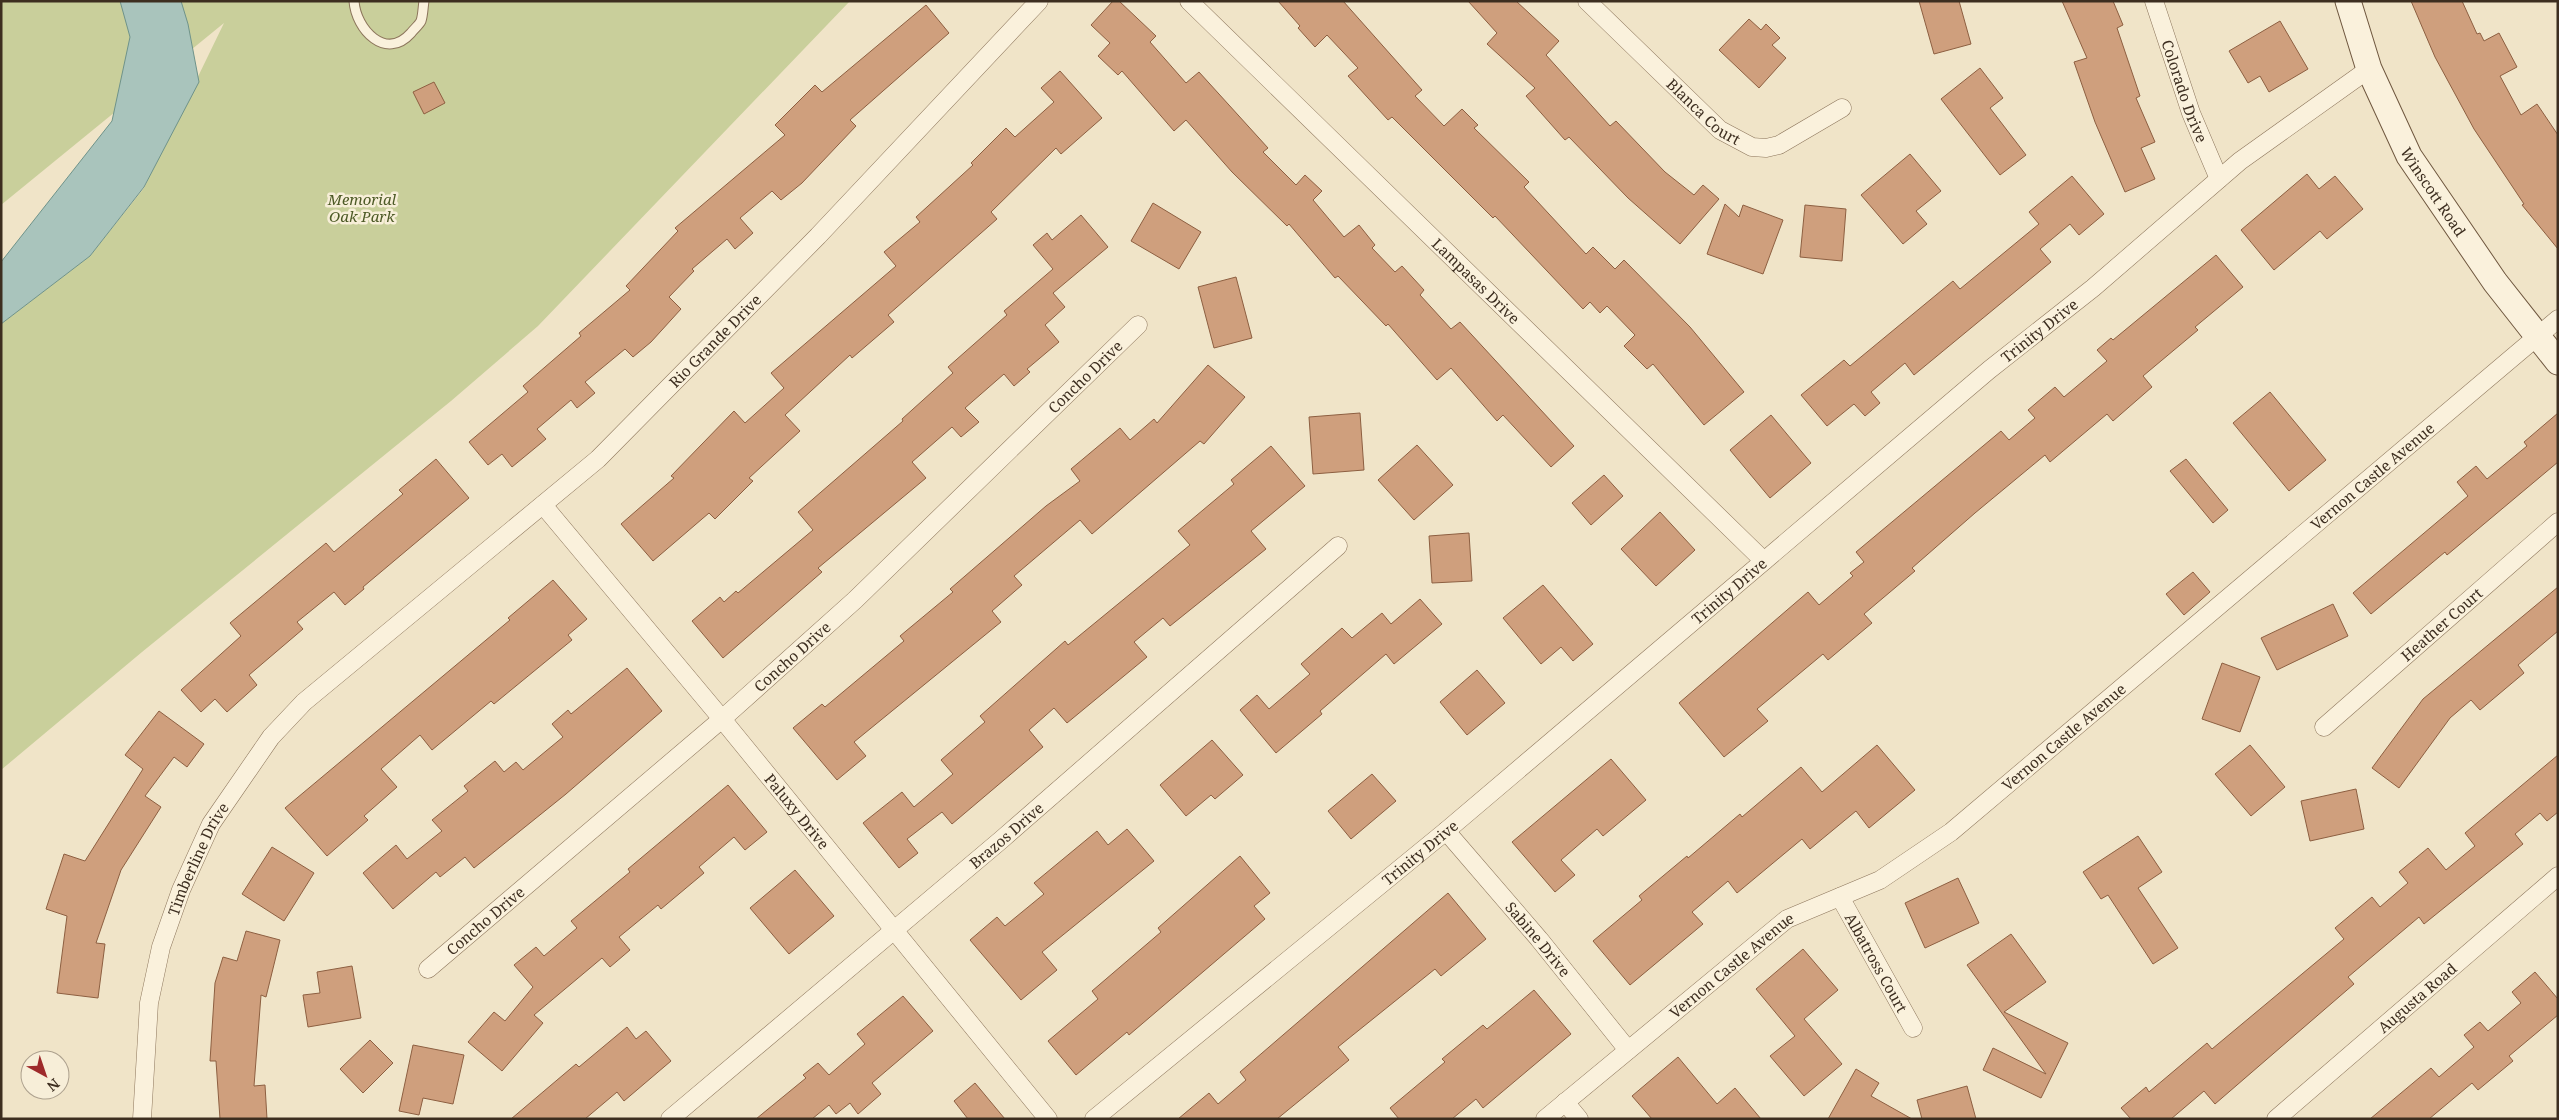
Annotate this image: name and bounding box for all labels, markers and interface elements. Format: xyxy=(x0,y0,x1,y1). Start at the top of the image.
street label: Colorado Drive xyxy=(2157,37,2212,145)
street label: Blanca Court xyxy=(1663,74,1744,149)
street label: Winscott Road xyxy=(2396,144,2471,240)
park label: Memorial Oak Park xyxy=(327,189,397,226)
street label: Lampasas Drive xyxy=(1428,233,1524,328)
street label: Rio Grande Drive xyxy=(664,290,765,392)
street label: Trinity Drive xyxy=(1997,294,2082,367)
street label: Concho Drive xyxy=(1043,336,1127,417)
street label: Vernon Castle Avenue xyxy=(2306,418,2438,534)
street label: Trinity Drive xyxy=(1687,553,1771,628)
street label: Heather Court xyxy=(2396,583,2486,665)
street label: Concho Drive xyxy=(749,617,835,696)
street label: Vernon Castle Avenue xyxy=(1998,679,2130,795)
street label: Paluxy Drive xyxy=(760,769,834,853)
street label: Timberline Drive xyxy=(163,798,233,918)
street label: Brazos Drive xyxy=(965,798,1047,873)
street label: Trinity Drive xyxy=(1378,815,1462,890)
street label: Concho Drive xyxy=(442,882,528,959)
street label: Sabine Drive xyxy=(1501,897,1575,981)
street label: Vernon Castle Avenue xyxy=(1665,907,1797,1022)
street label: Albatross Court xyxy=(1841,909,1912,1016)
street label: Augusta Road xyxy=(2373,958,2461,1037)
north arrow xyxy=(20,1050,70,1100)
text: N xyxy=(43,1075,64,1096)

